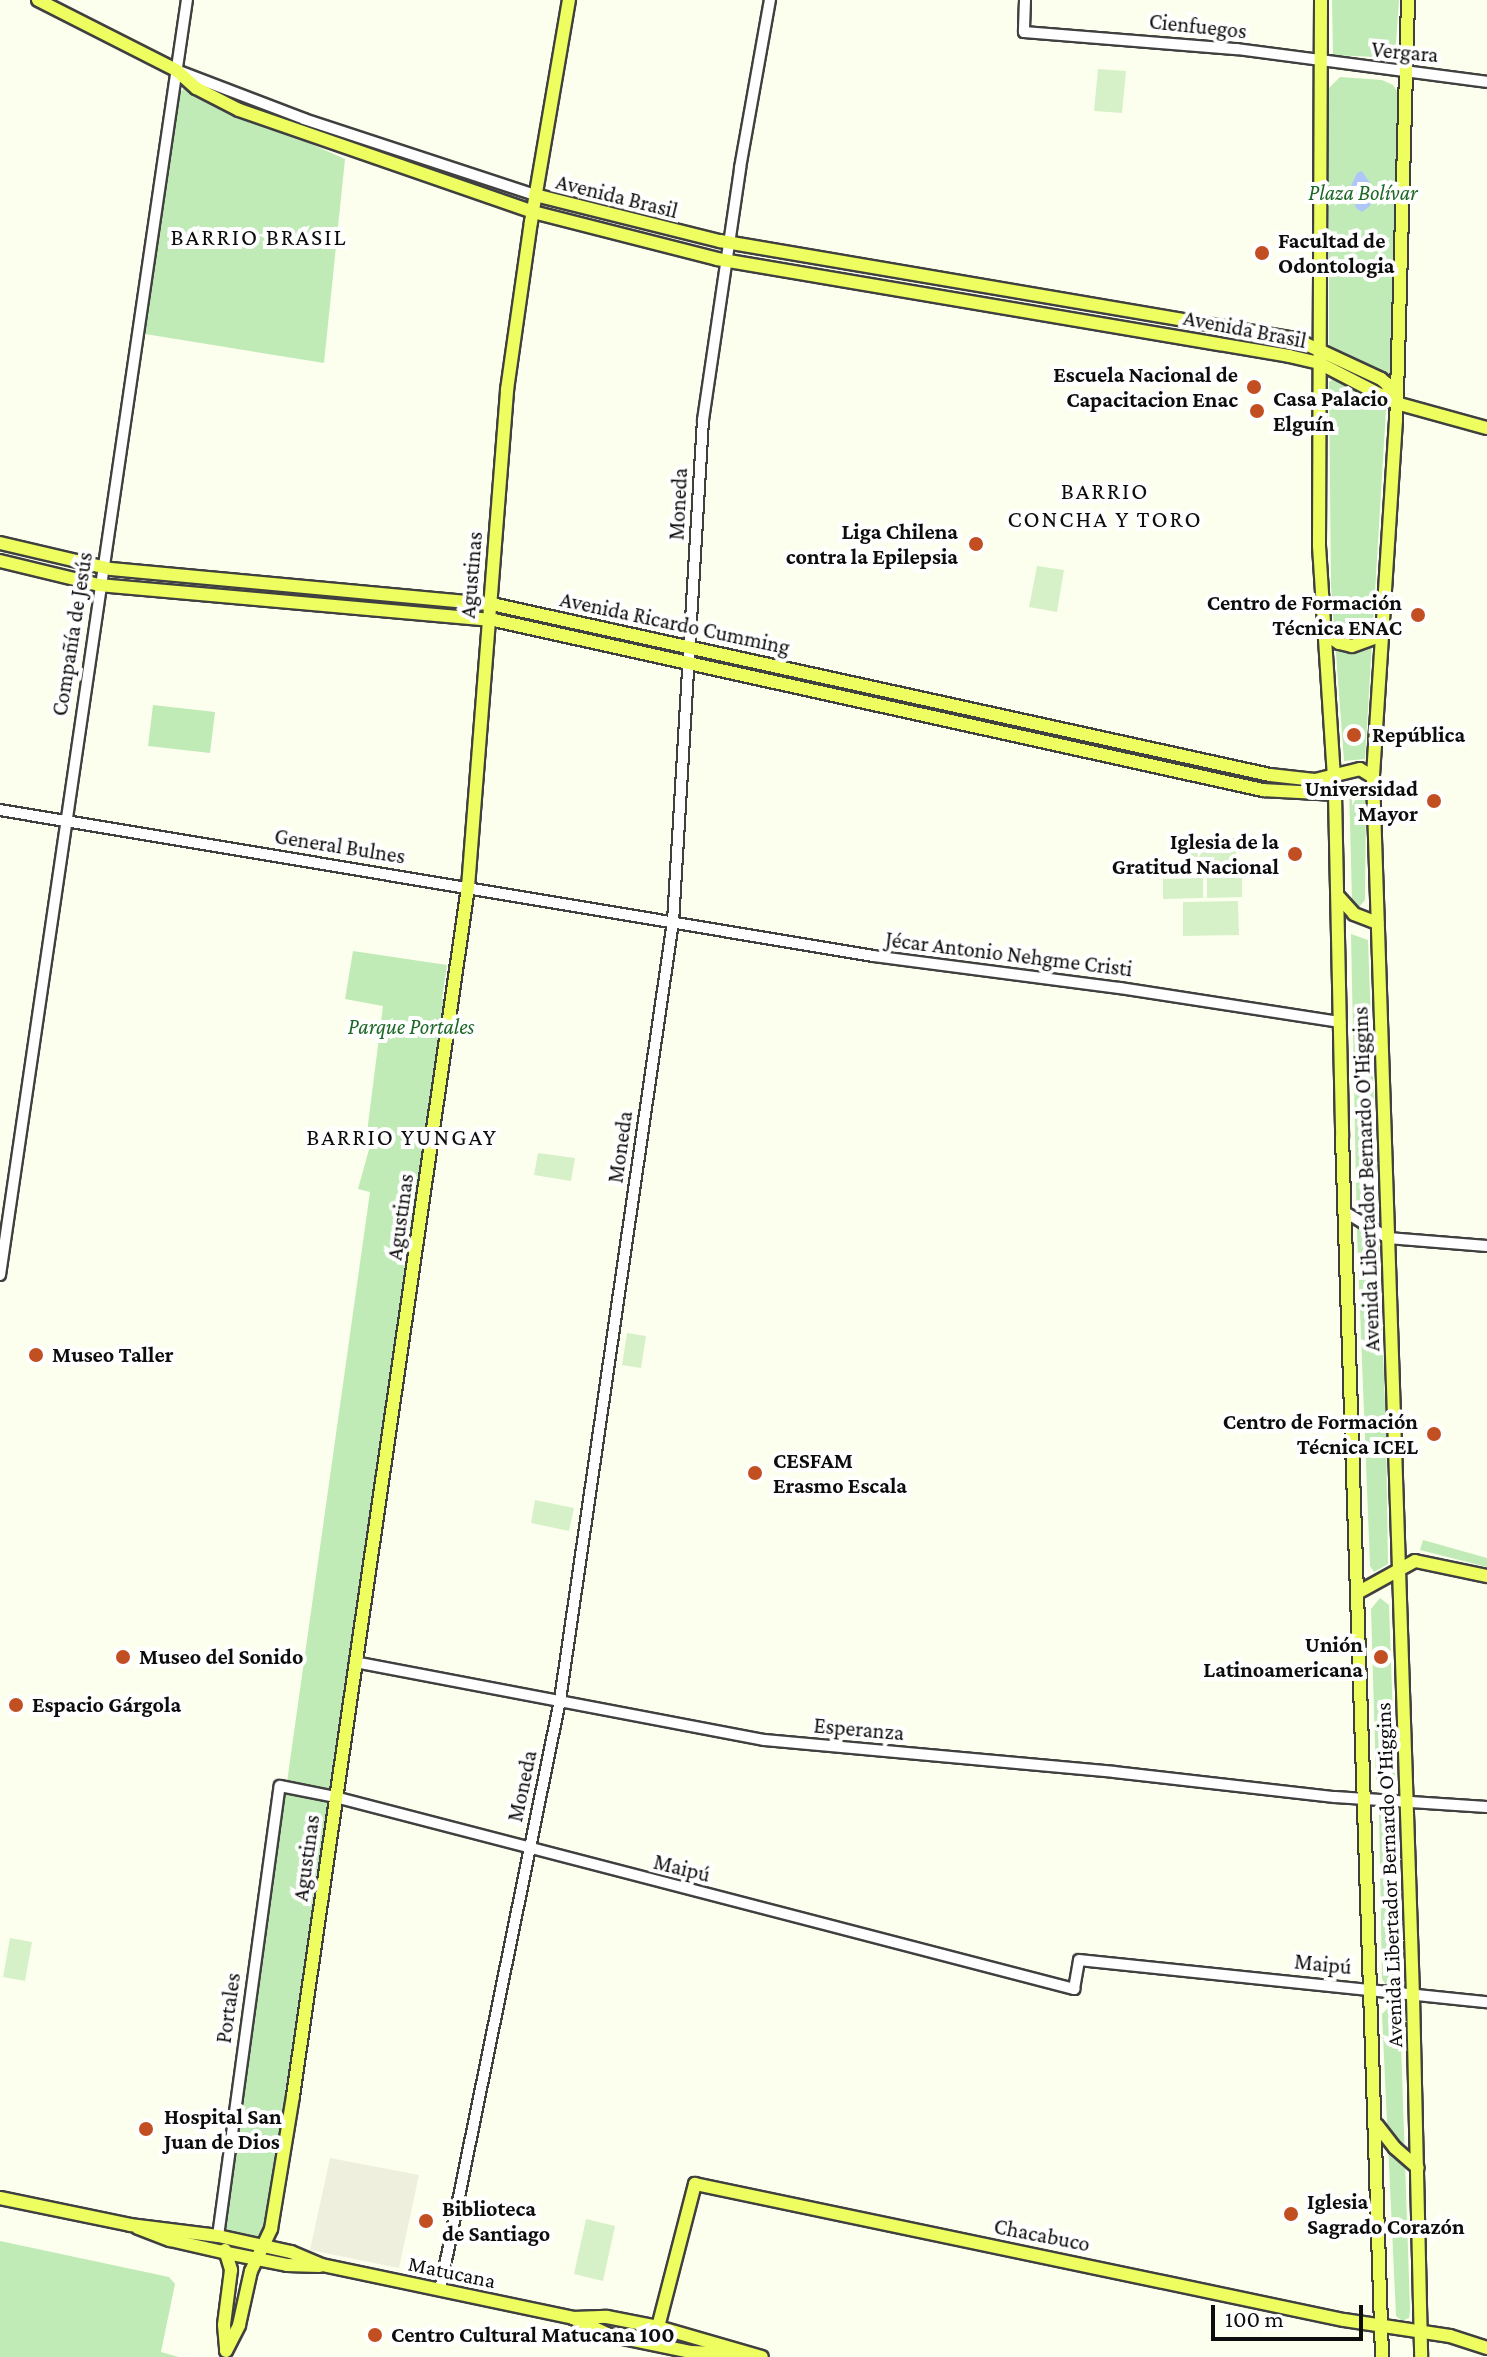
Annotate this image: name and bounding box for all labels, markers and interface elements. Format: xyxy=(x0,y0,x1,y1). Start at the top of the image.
street label: Cienfuegos xyxy=(1148,8,1248,44)
street label: Vergara xyxy=(1370,36,1440,68)
street label: Avenida Brasil xyxy=(553,168,681,224)
park label: Plaza Bolívar xyxy=(1308,180,1418,206)
district label: BARRIO BRASIL xyxy=(171,223,347,251)
place label: Facultad de Odontologia xyxy=(1278,227,1395,278)
marker: Facultad de Odontologia xyxy=(1253,244,1271,262)
street label: Avenida Brasil xyxy=(1181,304,1309,354)
place label: Escuela Nacional de Capacitacion Enac xyxy=(1053,361,1238,412)
marker: Escuela Nacional de Capacitacion Enac xyxy=(1245,378,1263,396)
place label: Casa Palacio Elguín xyxy=(1273,385,1388,436)
marker: Casa Palacio Elguín xyxy=(1248,402,1266,420)
street label: Moneda xyxy=(663,467,693,541)
district label: BARRIO CONCHA Y TORO xyxy=(1007,477,1203,533)
place label: Liga Chilena contra la Epilepsia xyxy=(786,518,958,570)
street label: Agustinas xyxy=(454,531,488,619)
marker: Liga Chilena contra la Epilepsia xyxy=(965,533,987,555)
street label: Compañía de Jesús xyxy=(46,550,98,718)
street label: Avenida Ricardo Cumming xyxy=(558,586,792,660)
place label: Centro de Formación Técnica ENAC xyxy=(1207,589,1402,640)
marker: Centro de Formación Técnica ENAC xyxy=(1409,606,1427,624)
place label: República xyxy=(1372,722,1465,748)
marker: República xyxy=(1343,724,1365,746)
place label: Universidad Mayor xyxy=(1305,775,1418,826)
marker: Universidad Mayor xyxy=(1425,792,1443,810)
street label: General Bulnes xyxy=(273,823,407,869)
place label: Iglesia de la Gratitud Nacional xyxy=(1112,828,1279,880)
marker: Iglesia de la Gratitud Nacional xyxy=(1286,845,1304,863)
street label: Jécar Antonio Nehgme Cristi xyxy=(884,926,1134,982)
street label: Avenida Libertador Bernardo O'Higgins xyxy=(1347,1006,1385,1352)
park label: Parque Portales xyxy=(348,1014,474,1040)
street label: Moneda xyxy=(602,1109,638,1185)
district label: BARRIO YUNGAY xyxy=(306,1123,498,1151)
street label: Agustinas xyxy=(381,1172,419,1262)
place label: Museo Taller xyxy=(52,1342,173,1368)
marker: Museo Taller xyxy=(27,1346,45,1364)
place label: Centro de Formación Técnica ICEL xyxy=(1223,1408,1418,1460)
marker: Centro de Formación Técnica ICEL xyxy=(1425,1425,1443,1443)
place label: CESFAM Erasmo Escala xyxy=(773,1447,907,1498)
marker: CESFAM Erasmo Escala xyxy=(744,1462,766,1484)
place label: Unión Latinoamericana xyxy=(1203,1631,1363,1682)
place label: Museo del Sonido xyxy=(139,1644,303,1670)
marker: Unión Latinoamericana xyxy=(1370,1646,1392,1668)
marker: Museo del Sonido xyxy=(114,1648,132,1666)
place label: Espacio Gárgola xyxy=(32,1692,181,1718)
marker: Espacio Gárgola xyxy=(7,1696,25,1714)
street label: Avenida Libertador Bernardo O'Higgins xyxy=(1370,1702,1408,2048)
street label: Esperanza xyxy=(813,1712,905,1746)
street label: Moneda xyxy=(502,1748,542,1824)
street label: Agustinas xyxy=(287,1813,325,1903)
street label: Maipú xyxy=(651,1848,713,1888)
street label: Maipú xyxy=(1293,1948,1353,1980)
street label: Portales xyxy=(210,1971,246,2045)
place label: Hospital San Juan de Dios xyxy=(164,2103,282,2154)
marker: Hospital San Juan de Dios xyxy=(135,2118,157,2140)
place label: Iglesia Sagrado Corazón xyxy=(1307,2188,1465,2240)
place label: Biblioteca de Santiago xyxy=(442,2195,550,2246)
marker: Iglesia Sagrado Corazón xyxy=(1282,2205,1300,2223)
marker: Biblioteca de Santiago xyxy=(417,2212,435,2230)
street label: Chacabuco xyxy=(992,2213,1092,2257)
street label: Matucana xyxy=(406,2250,498,2294)
scale bar xyxy=(1215,2289,1367,2339)
text: 100 m xyxy=(1225,2305,1284,2332)
place label: Centro Cultural Matucana 100 xyxy=(391,2322,675,2348)
marker: Centro Cultural Matucana 100 xyxy=(366,2326,384,2344)

